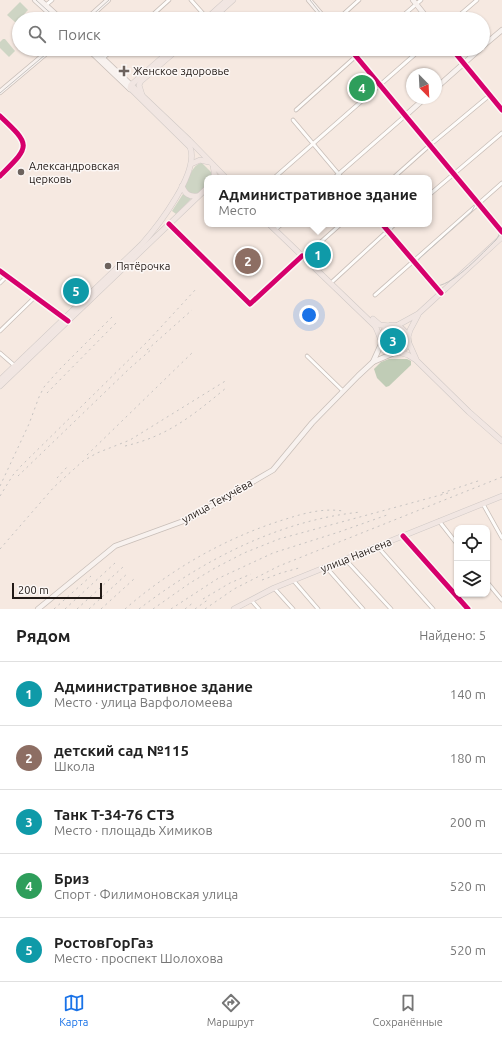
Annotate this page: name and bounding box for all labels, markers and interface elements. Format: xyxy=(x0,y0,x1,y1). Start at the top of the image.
search box xyxy=(12,12,490,56)
icon: search xyxy=(26,23,48,45)
text: Поиск xyxy=(58,26,101,43)
marker: Женское здоровье xyxy=(118,65,130,77)
place label: Женское здоровье xyxy=(133,65,229,77)
north arrow xyxy=(406,68,442,104)
pin: 4 xyxy=(349,73,375,103)
place label: Александровская церковь xyxy=(29,160,119,185)
marker: Александровская церковь xyxy=(16,167,26,177)
popup xyxy=(204,175,432,227)
text: Административное здание xyxy=(219,186,418,203)
text: Место xyxy=(219,203,257,217)
pin: 1 xyxy=(305,240,331,270)
pin: 2 xyxy=(235,246,261,276)
place label: Пятёрочка xyxy=(116,260,170,272)
marker: Пятёрочка xyxy=(103,261,113,271)
pin: 5 xyxy=(63,276,89,306)
your location xyxy=(299,305,319,325)
pin: 3 xyxy=(380,326,406,356)
street label: улица Текучёва xyxy=(180,477,254,525)
map controls xyxy=(454,525,490,597)
button: locate xyxy=(454,525,490,561)
street label: улица Нансена xyxy=(319,535,393,575)
button: layers xyxy=(454,561,490,597)
scale bar xyxy=(12,581,102,600)
text: 200 m xyxy=(18,584,49,596)
text: Рядом xyxy=(16,626,71,645)
text: Найдено: 5 xyxy=(419,628,486,642)
text: Административное здание xyxy=(54,678,253,695)
text: 1 xyxy=(25,687,33,701)
text: 140 m xyxy=(450,687,486,701)
text: Место · улица Варфоломеева xyxy=(54,695,233,709)
text: детский сад №115 xyxy=(54,742,189,759)
text: 2 xyxy=(25,751,33,765)
text: 180 m xyxy=(450,751,486,765)
text: Школа xyxy=(54,759,95,773)
text: Танк Т-34-76 СТЗ xyxy=(54,806,174,823)
text: 3 xyxy=(25,815,33,829)
text: 200 m xyxy=(450,815,486,829)
text: Место · площадь Химиков xyxy=(54,823,213,837)
text: Бриз xyxy=(54,870,89,887)
text: 4 xyxy=(25,879,33,893)
text: 520 m xyxy=(450,879,486,893)
text: Спорт · Филимоновская улица xyxy=(54,887,238,901)
text: РостовГорГаз xyxy=(54,934,153,951)
text: 5 xyxy=(25,943,33,957)
text: 520 m xyxy=(450,943,486,957)
text: Место · проспект Шолохова xyxy=(54,951,223,965)
tab: Карта xyxy=(59,992,88,1028)
tab: Маршрут xyxy=(207,992,254,1028)
tab: Сохранённые xyxy=(373,992,443,1028)

